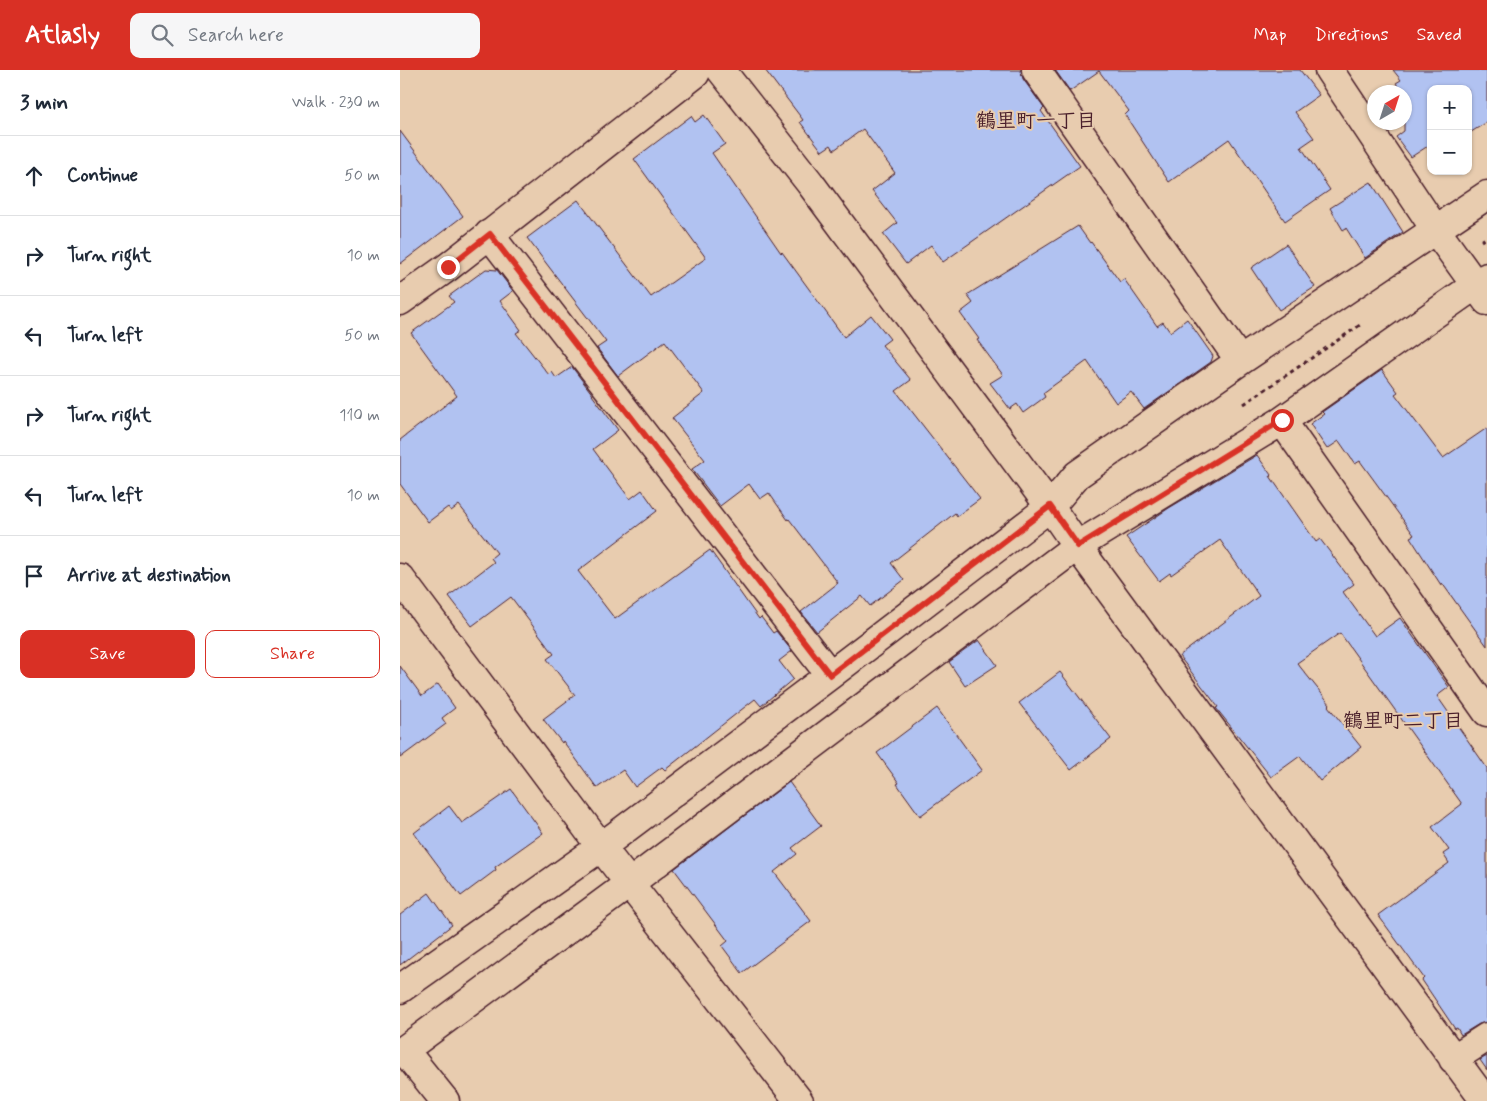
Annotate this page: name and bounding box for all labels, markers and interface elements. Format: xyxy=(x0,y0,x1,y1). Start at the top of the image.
search box xyxy=(130,13,480,58)
text: Atlasly xyxy=(25,20,100,51)
icon: search xyxy=(148,21,176,49)
text: Search here xyxy=(188,23,284,48)
text: Map xyxy=(1254,23,1287,47)
text: Directions xyxy=(1315,23,1389,47)
text: Saved xyxy=(1417,23,1462,47)
north arrow xyxy=(1367,85,1412,130)
map controls xyxy=(1427,85,1472,175)
button: + xyxy=(1427,85,1472,130)
text: 3 min xyxy=(20,89,68,117)
text: Walk · 230 m xyxy=(292,92,380,113)
district label: 鶴里町一丁目 xyxy=(976,108,1096,135)
button: − xyxy=(1427,130,1472,175)
icon: ahead xyxy=(20,162,48,190)
text: Continue xyxy=(67,163,138,188)
text: 50 m xyxy=(344,165,380,186)
icon: right xyxy=(20,242,48,270)
text: Turn right xyxy=(67,243,151,268)
text: 10 m xyxy=(347,245,380,266)
route end xyxy=(437,256,460,279)
icon: left xyxy=(20,322,48,350)
text: Turn left xyxy=(67,323,143,348)
text: 50 m xyxy=(344,325,380,346)
icon: right xyxy=(20,402,48,430)
text: Turn right xyxy=(67,403,151,428)
text: 110 m xyxy=(339,405,380,426)
route start xyxy=(1271,409,1294,432)
icon: left xyxy=(20,482,48,510)
text: Turn left xyxy=(67,483,143,508)
text: 10 m xyxy=(347,485,380,506)
icon: arrive xyxy=(20,562,48,590)
text: Arrive at destination xyxy=(67,563,231,588)
button: Save xyxy=(20,630,195,678)
button: Share xyxy=(205,630,380,678)
district label: 鶴里町二丁目 xyxy=(1343,708,1463,735)

